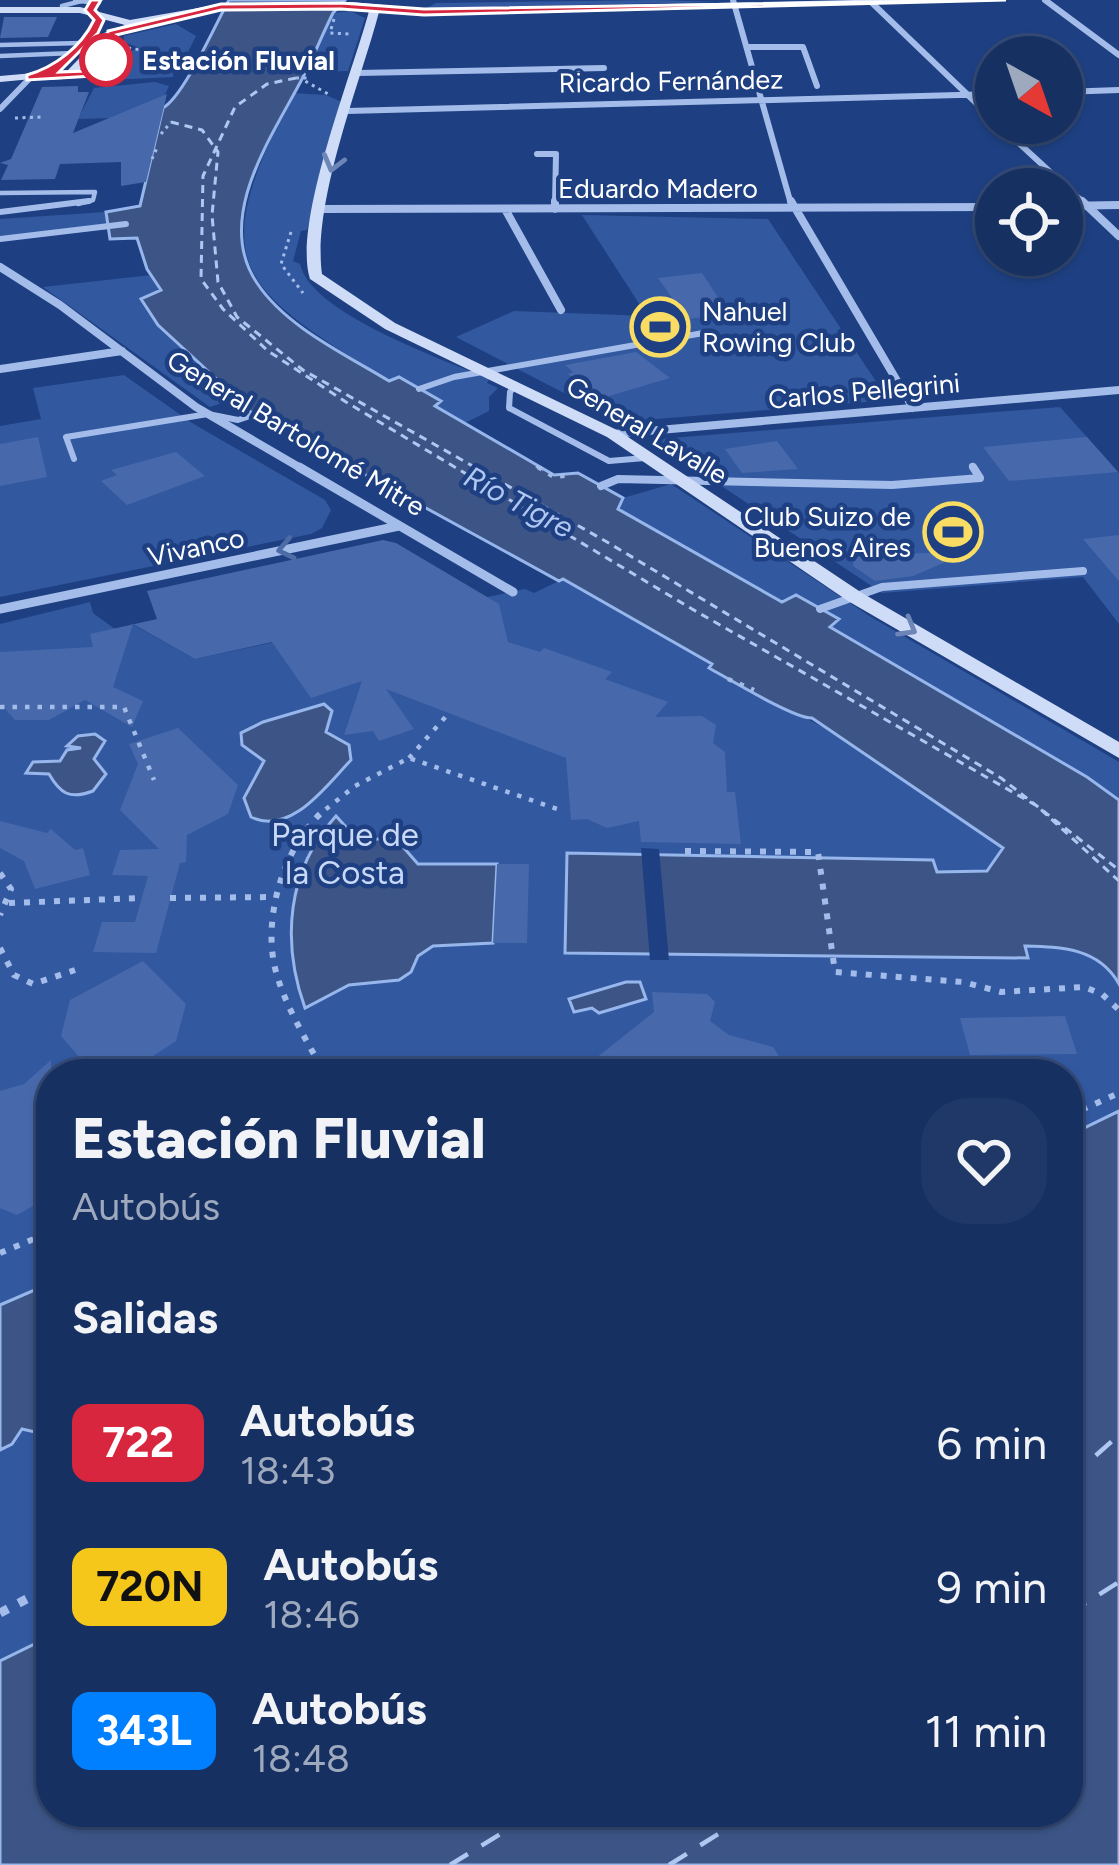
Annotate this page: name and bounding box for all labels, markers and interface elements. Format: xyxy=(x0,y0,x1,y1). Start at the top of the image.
marker: Estación Fluvial xyxy=(81,35,131,85)
north arrow xyxy=(975,36,1083,144)
map controls xyxy=(975,36,1083,276)
place label: Estación Fluvial xyxy=(142,44,335,77)
street label: Ricardo Fernández xyxy=(558,63,784,99)
one-way arrow xyxy=(323,152,348,172)
button: locate xyxy=(975,168,1083,276)
street label: Eduardo Madero xyxy=(558,172,758,205)
place label: Nahuel Rowing Club xyxy=(702,295,856,359)
sports icon: Nahuel Rowing Club xyxy=(629,296,691,358)
street label: General Bartolomé Mitre xyxy=(161,343,431,523)
street label: Carlos Pellegrini xyxy=(767,366,961,416)
street label: General Lavalle xyxy=(560,369,734,491)
water label: Río Tigre xyxy=(458,458,580,546)
place label: Club Suizo de Buenos Aires xyxy=(744,500,911,564)
sports icon: Club Suizo de Buenos Aires xyxy=(922,501,984,563)
street label: Vivanco xyxy=(145,521,247,573)
one-way arrow xyxy=(276,536,296,561)
one-way arrow xyxy=(896,614,917,637)
park label: Parque de la Costa xyxy=(271,815,419,892)
button: heart xyxy=(921,1098,1047,1224)
text: Estación Fluvial xyxy=(72,1104,486,1172)
text: Autobús xyxy=(72,1183,220,1230)
text: Salidas xyxy=(72,1290,218,1344)
text: Autobús xyxy=(240,1393,415,1447)
text: 6 min xyxy=(937,1416,1047,1470)
text: 722 xyxy=(102,1417,174,1468)
text: 18:43 xyxy=(240,1447,335,1494)
text: Autobús xyxy=(263,1537,438,1591)
text: 9 min xyxy=(937,1560,1047,1614)
text: 720N xyxy=(96,1561,203,1612)
text: 18:46 xyxy=(263,1591,360,1638)
text: Autobús xyxy=(252,1681,427,1735)
text: 11 min xyxy=(925,1704,1047,1758)
text: 343L xyxy=(96,1705,192,1756)
text: 18:48 xyxy=(252,1735,350,1782)

